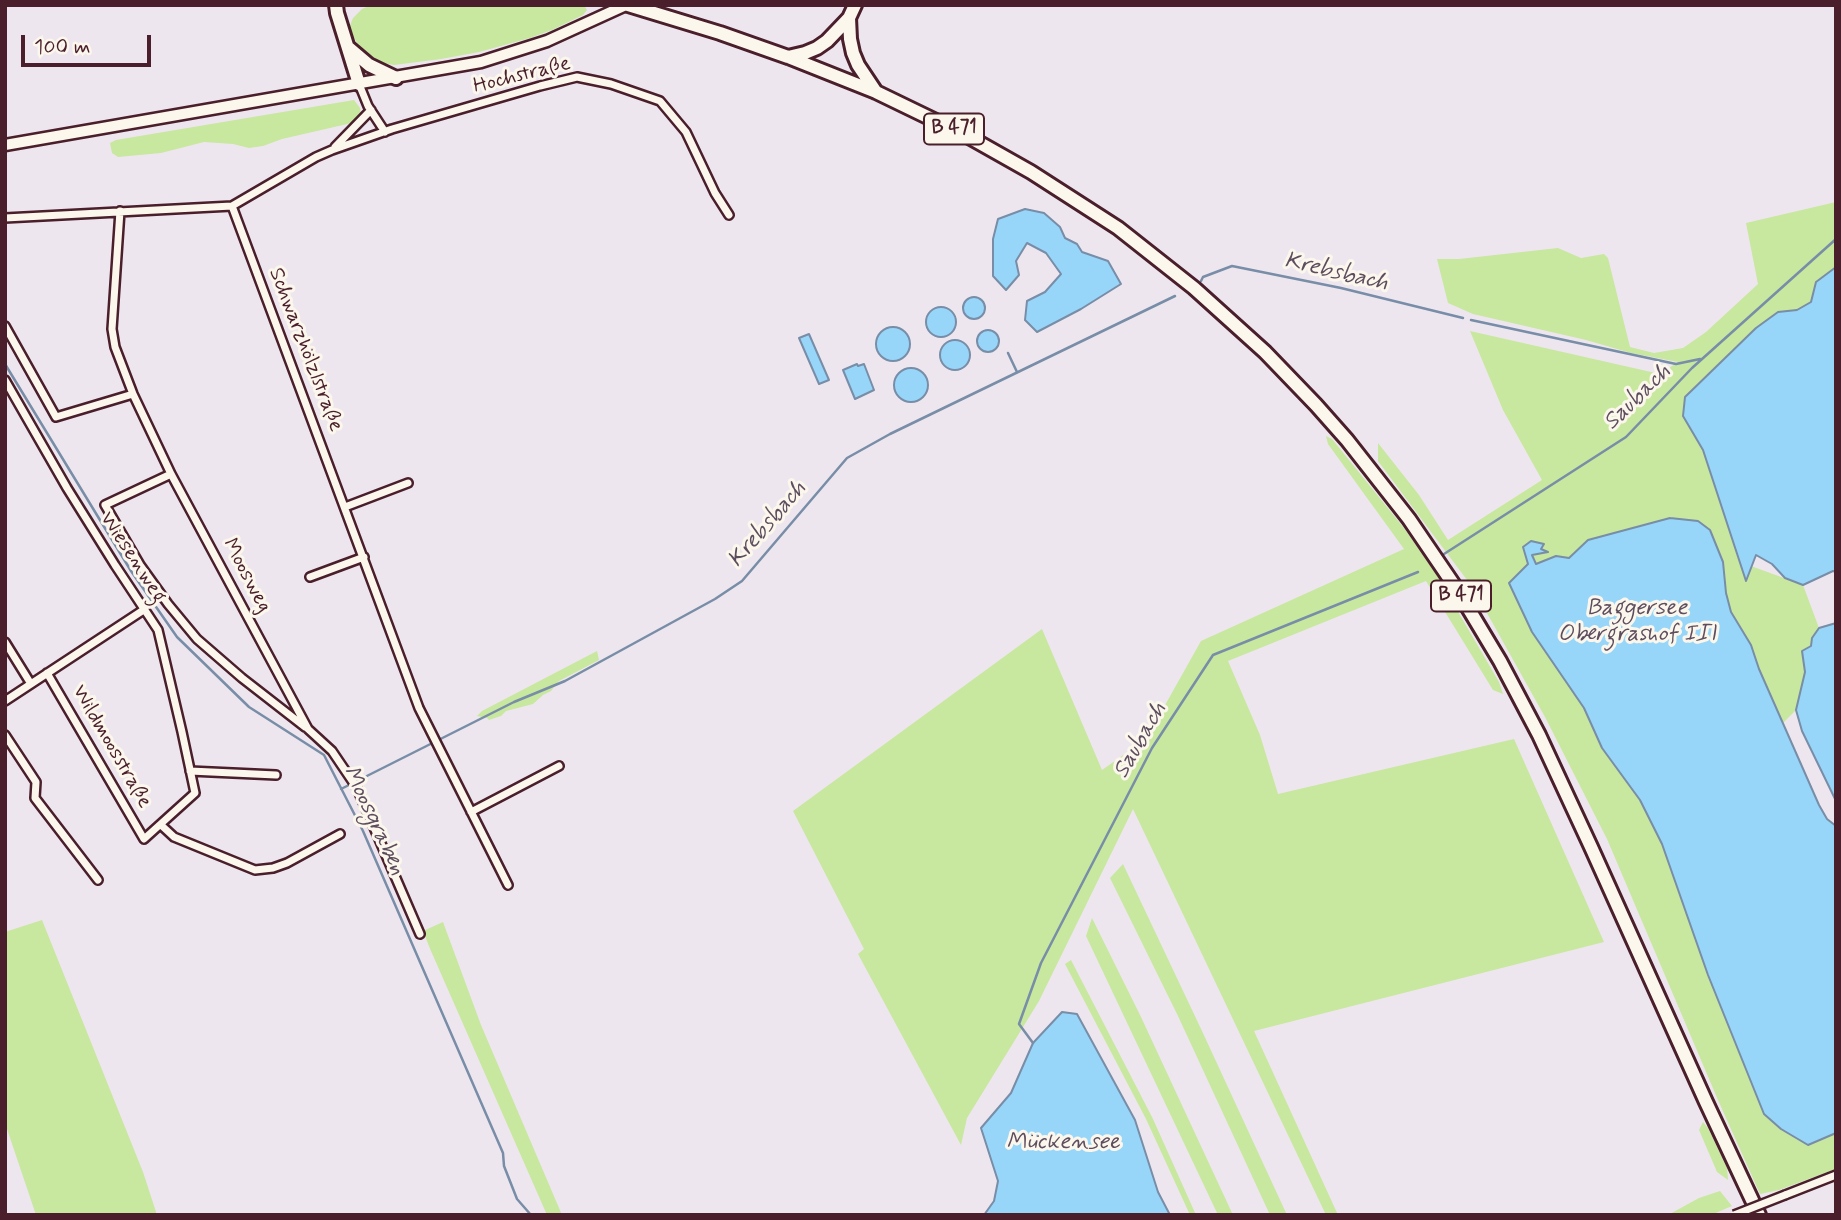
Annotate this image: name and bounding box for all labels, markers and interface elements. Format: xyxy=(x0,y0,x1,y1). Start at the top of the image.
scale bar xyxy=(24,21,154,65)
text: 100 m xyxy=(34,33,90,61)
street label: Hochstraße xyxy=(471,52,573,100)
road number: B 471 xyxy=(924,113,984,144)
water label: Krebsbach xyxy=(1282,248,1390,298)
street label: Schwarzhölzlstraße xyxy=(262,265,348,435)
water label: Saubach xyxy=(1599,359,1677,437)
water label: Krebsbach xyxy=(723,476,813,574)
street label: Wiesenweg xyxy=(93,508,171,608)
street label: Moosweg xyxy=(216,535,276,617)
road number: B 471 xyxy=(1431,580,1491,611)
water label: Baggersee Obergrashof III xyxy=(1558,595,1716,649)
street label: Wildmoosstraße xyxy=(66,681,156,813)
water label: Saubach xyxy=(1108,698,1174,784)
water label: Moosgraben xyxy=(336,762,410,880)
water label: Mückensee xyxy=(1006,1129,1120,1157)

